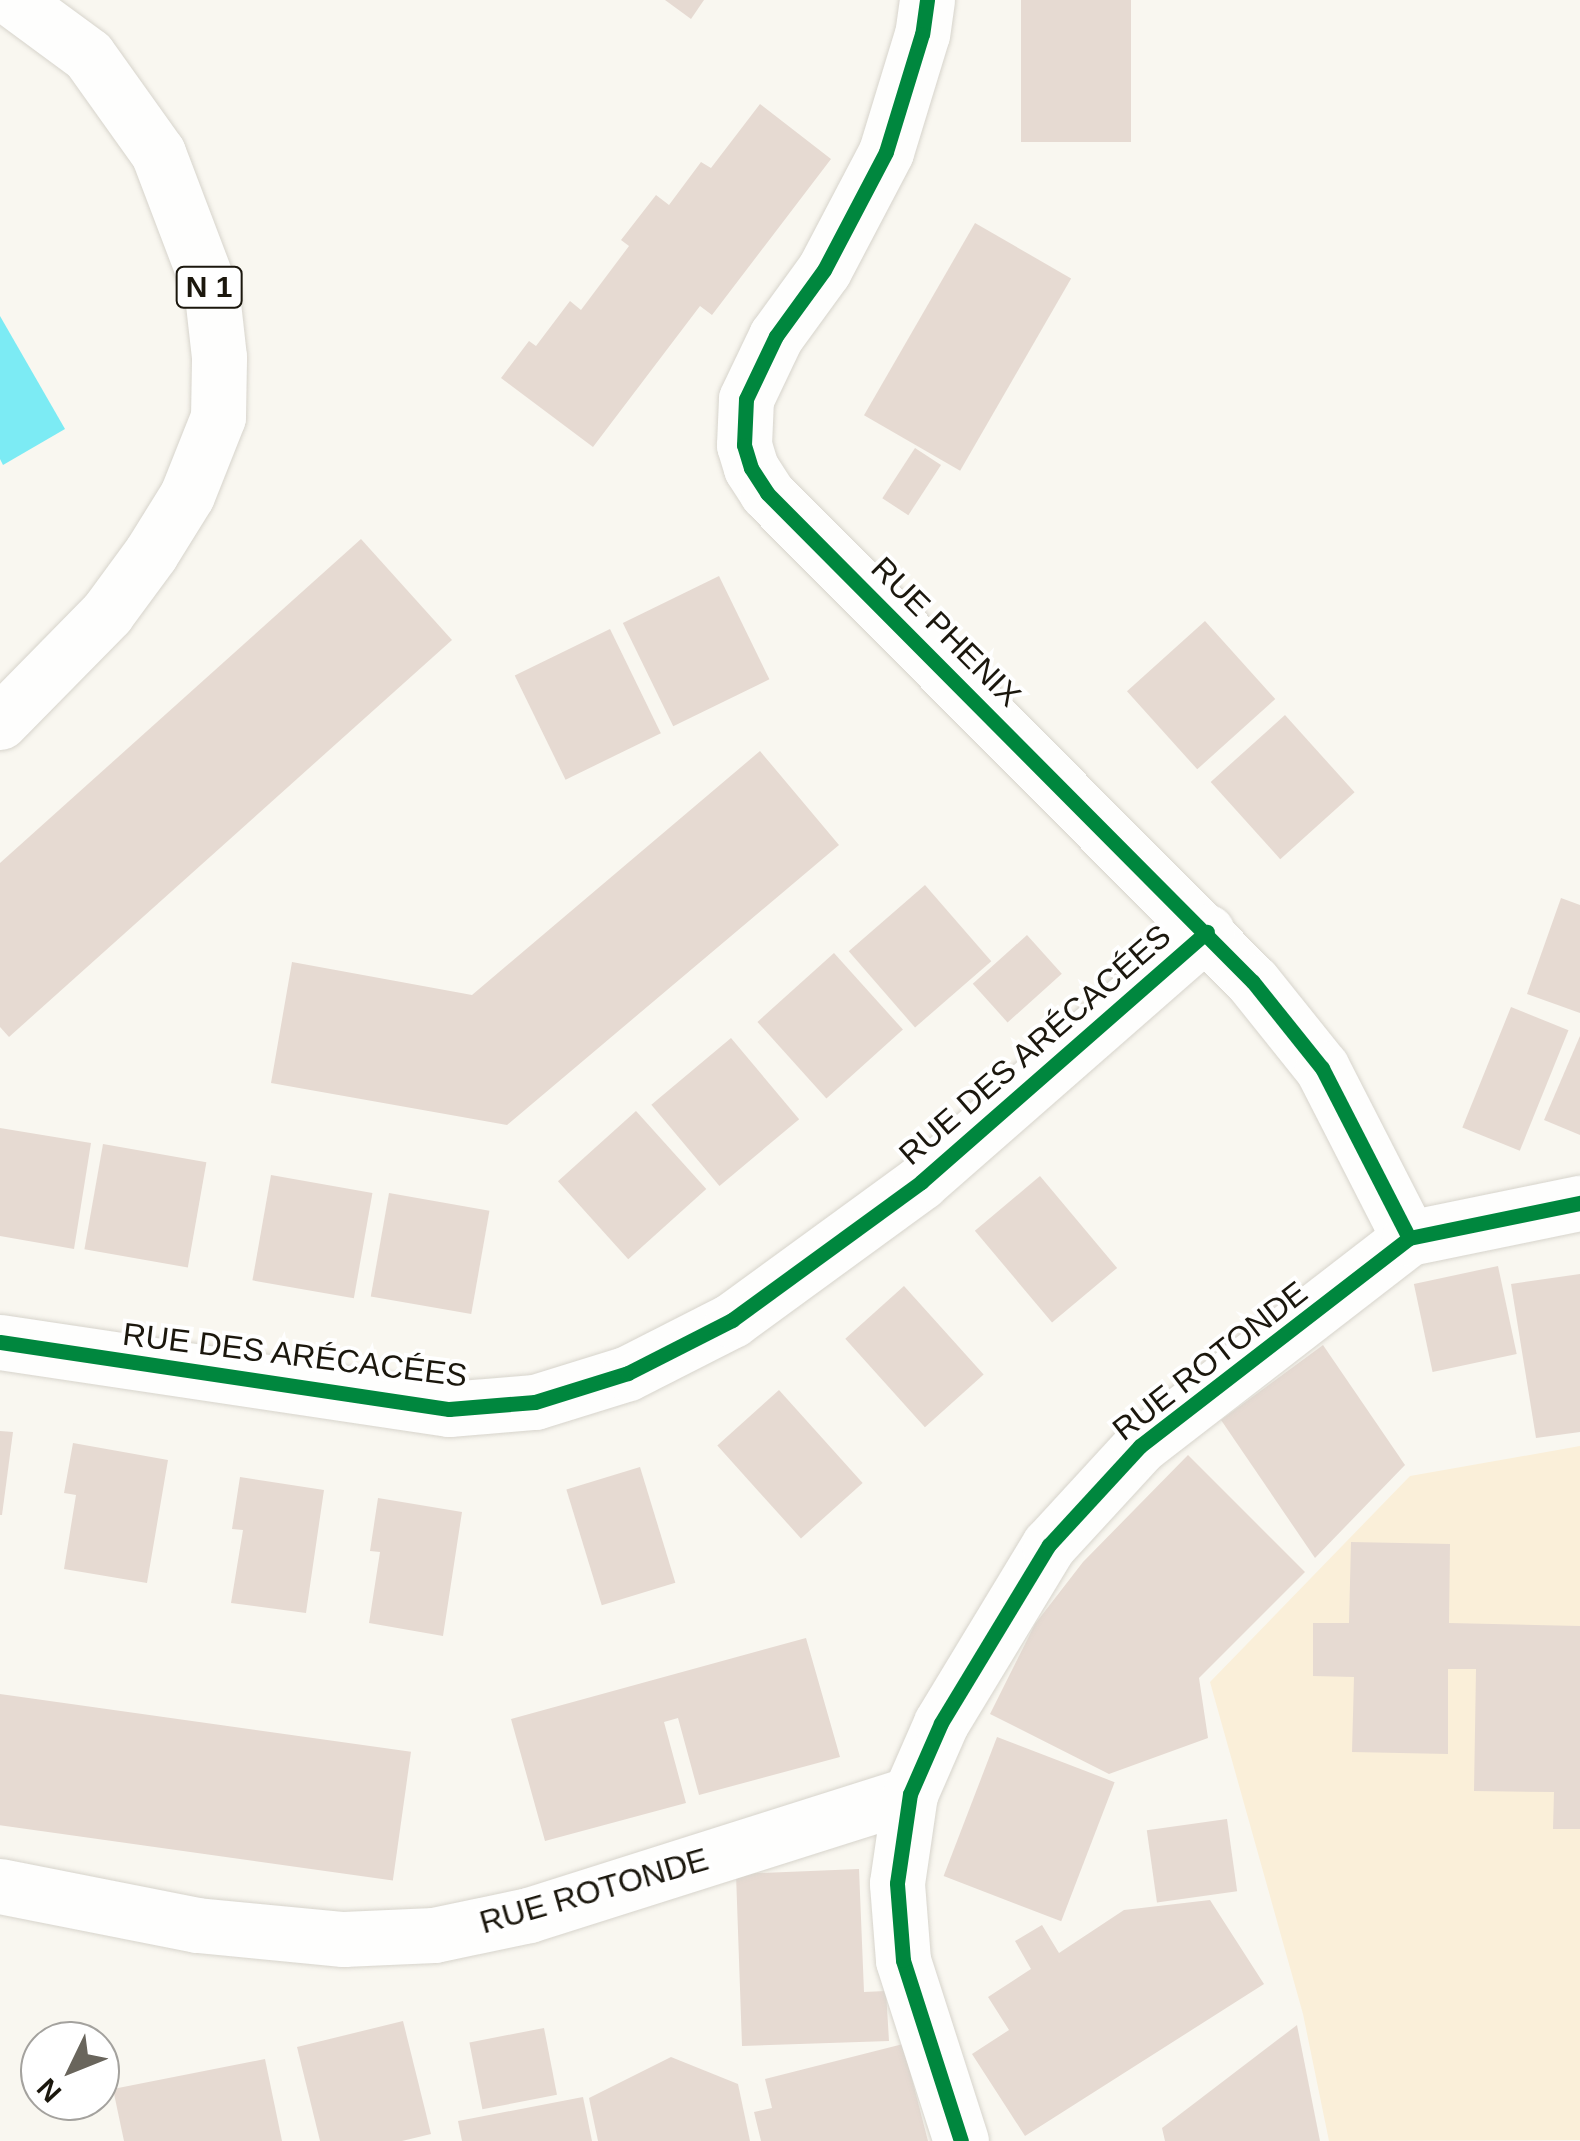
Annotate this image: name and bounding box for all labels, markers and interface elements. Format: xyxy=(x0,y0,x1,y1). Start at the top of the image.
road number: N 1 xyxy=(174,262,244,312)
street label: RUE PHENIX xyxy=(863,549,1029,715)
street label: RUE DES ARÉCACÉES xyxy=(891,916,1179,1174)
street label: RUE ROTONDE xyxy=(1105,1273,1315,1449)
street label: RUE DES ARÉCACÉES xyxy=(120,1315,470,1395)
street label: RUE ROTONDE xyxy=(475,1840,713,1942)
north arrow xyxy=(20,2021,120,2121)
text: N xyxy=(31,2072,67,2108)

